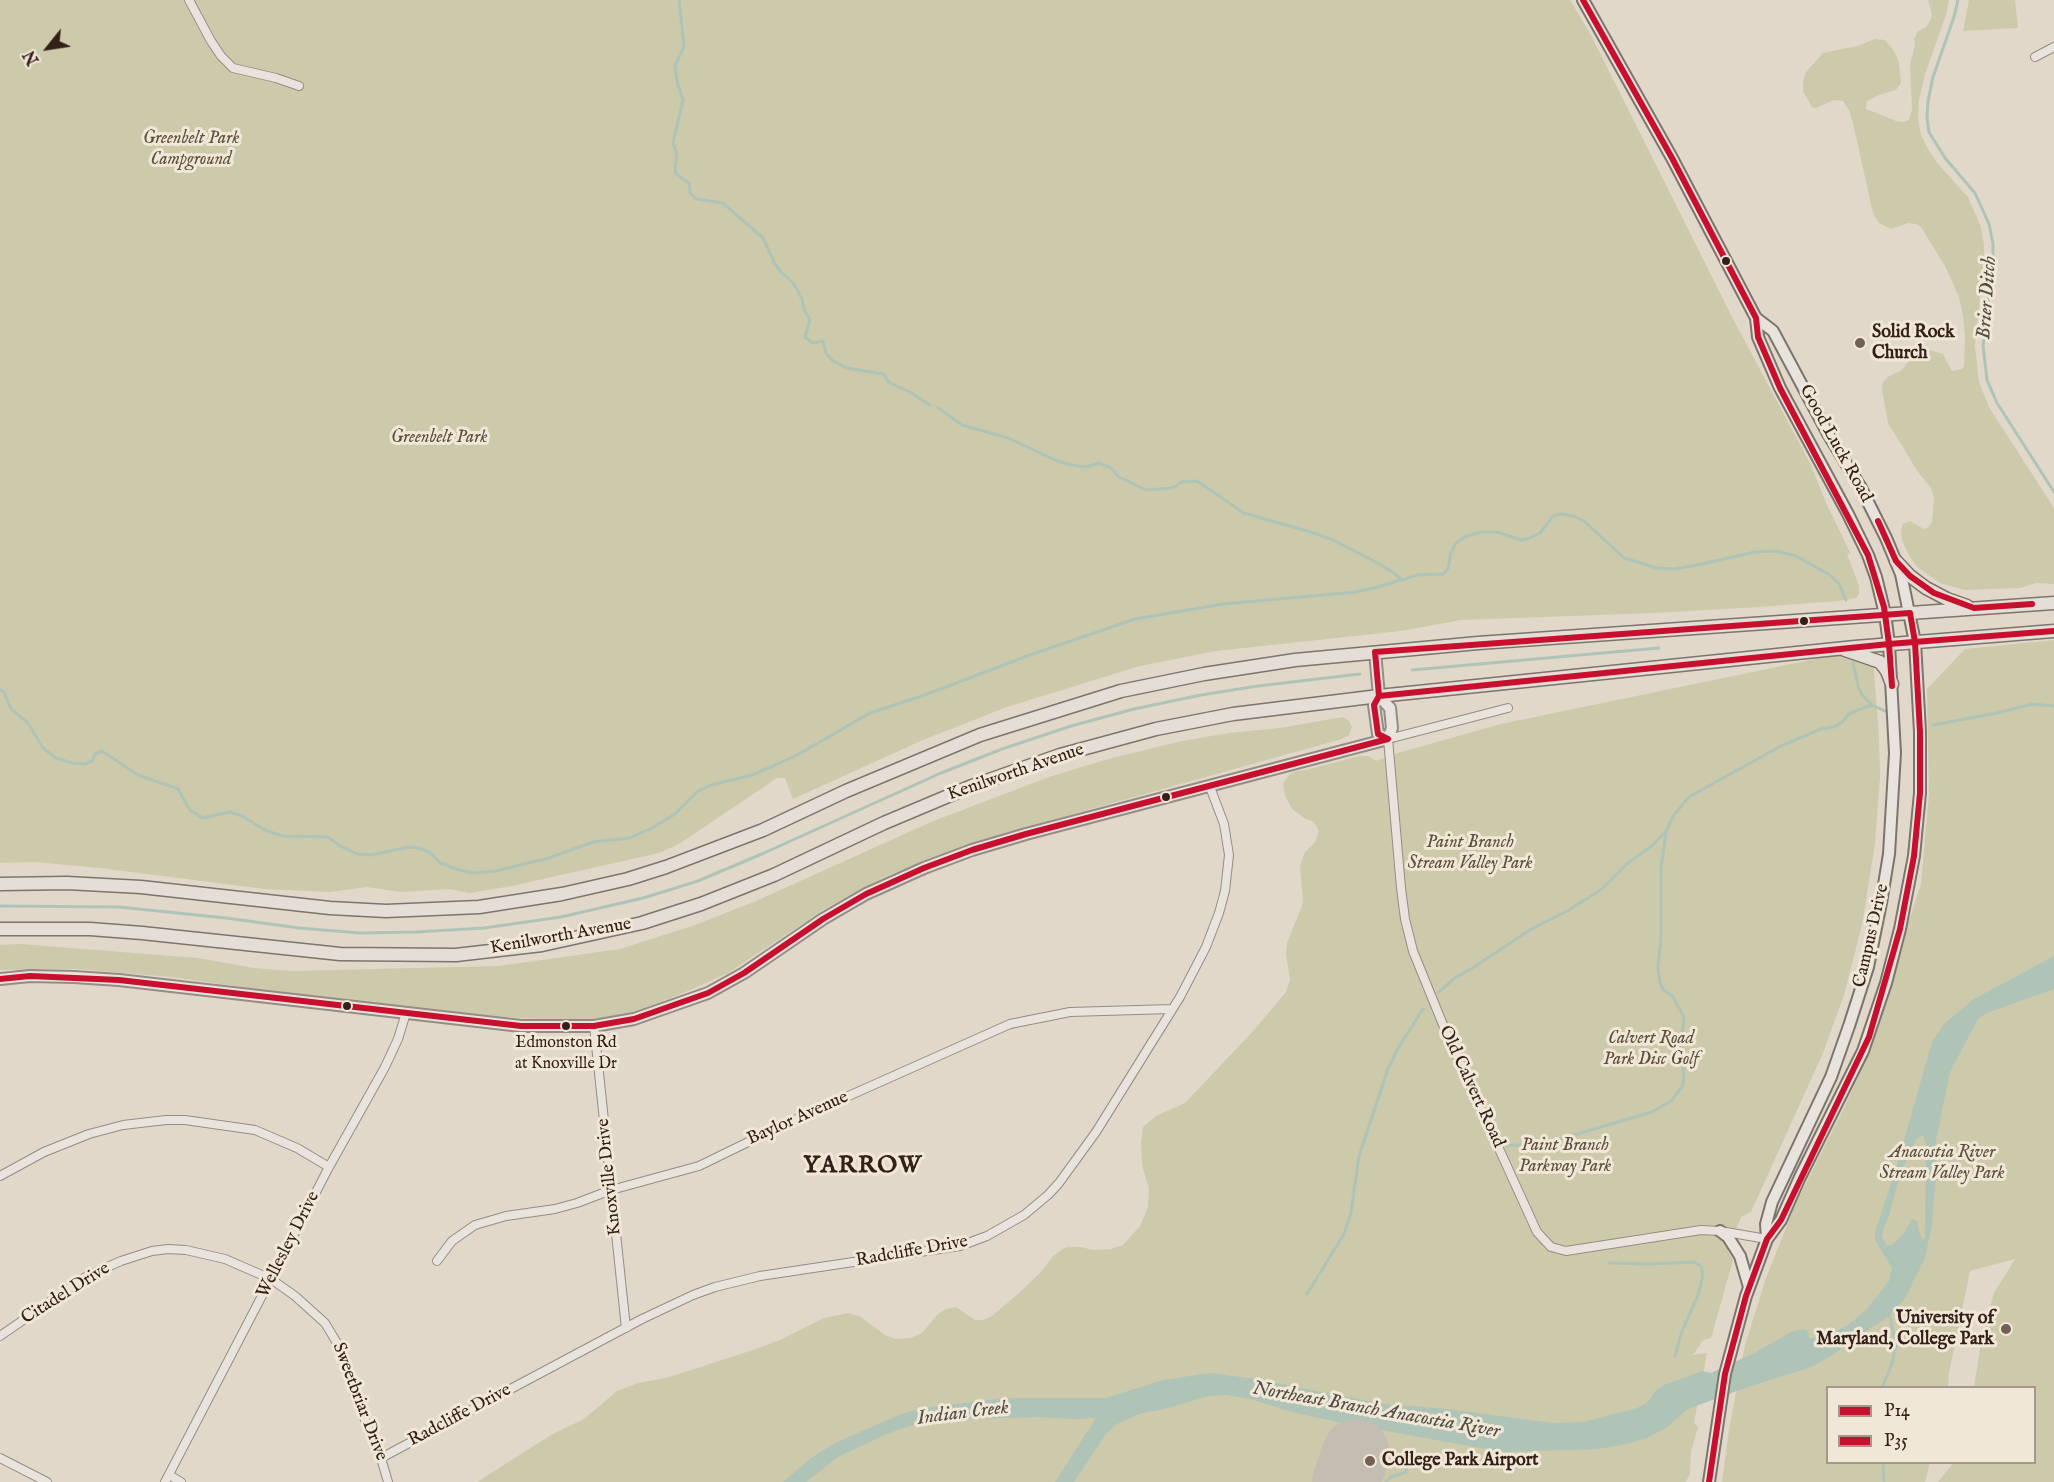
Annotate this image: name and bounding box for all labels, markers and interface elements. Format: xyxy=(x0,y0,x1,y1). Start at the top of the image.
north arrow xyxy=(18,18,78,78)
text: N xyxy=(20,46,45,68)
park label: Greenbelt Park Campground xyxy=(143,128,239,170)
unlabelled marker xyxy=(1720,255,1732,267)
water label: Brier Ditch xyxy=(1973,256,2003,340)
place label: Solid Rock Church xyxy=(1872,322,1955,364)
marker: Solid Rock Church xyxy=(1853,336,1867,350)
street label: Good Luck Road xyxy=(1794,381,1876,507)
park label: Greenbelt Park xyxy=(391,427,487,449)
unlabelled marker xyxy=(1798,615,1810,627)
street label: Kenilworth Avenue xyxy=(945,740,1087,806)
unlabelled marker xyxy=(1160,791,1172,803)
park label: Paint Branch Stream Valley Park xyxy=(1408,832,1532,874)
street label: Campus Drive xyxy=(1850,882,1894,990)
street label: Kenilworth Avenue xyxy=(489,914,633,960)
unlabelled marker xyxy=(341,1000,353,1012)
marker: Edmonston Rd at Knoxville Dr xyxy=(560,1020,572,1032)
street label: Old Calvert Road xyxy=(1433,1023,1509,1151)
park label: Calvert Road Park Disc Golf xyxy=(1603,1028,1699,1070)
place label: Edmonston Rd at Knoxville Dr xyxy=(515,1034,617,1072)
street label: Baylor Avenue xyxy=(744,1087,852,1151)
street label: Knoxville Drive xyxy=(593,1117,627,1237)
park label: Paint Branch Parkway Park xyxy=(1519,1135,1611,1178)
park label: Anacostia River Stream Valley Park xyxy=(1880,1142,2004,1184)
district label: YARROW xyxy=(803,1153,923,1181)
street label: Wellesley Drive xyxy=(253,1188,325,1302)
street label: Radcliffe Drive xyxy=(854,1232,970,1272)
street label: Citadel Drive xyxy=(18,1258,114,1330)
place label: University of Maryland, College Park xyxy=(1816,1308,1994,1350)
marker: University of Maryland, College Park xyxy=(1999,1322,2013,1336)
street label: Sweetbriar Drive xyxy=(327,1340,391,1464)
water label: Northeast Branch Anacostia River xyxy=(1250,1377,1502,1445)
street label: Radcliffe Drive xyxy=(405,1380,515,1452)
legend xyxy=(1826,1386,2036,1464)
water label: Indian Creek xyxy=(916,1396,1010,1432)
text: P14 xyxy=(1884,1400,1910,1423)
text: P35 xyxy=(1884,1430,1908,1453)
place label: College Park Airport xyxy=(1382,1450,1538,1472)
marker: College Park Airport xyxy=(1363,1454,1377,1468)

